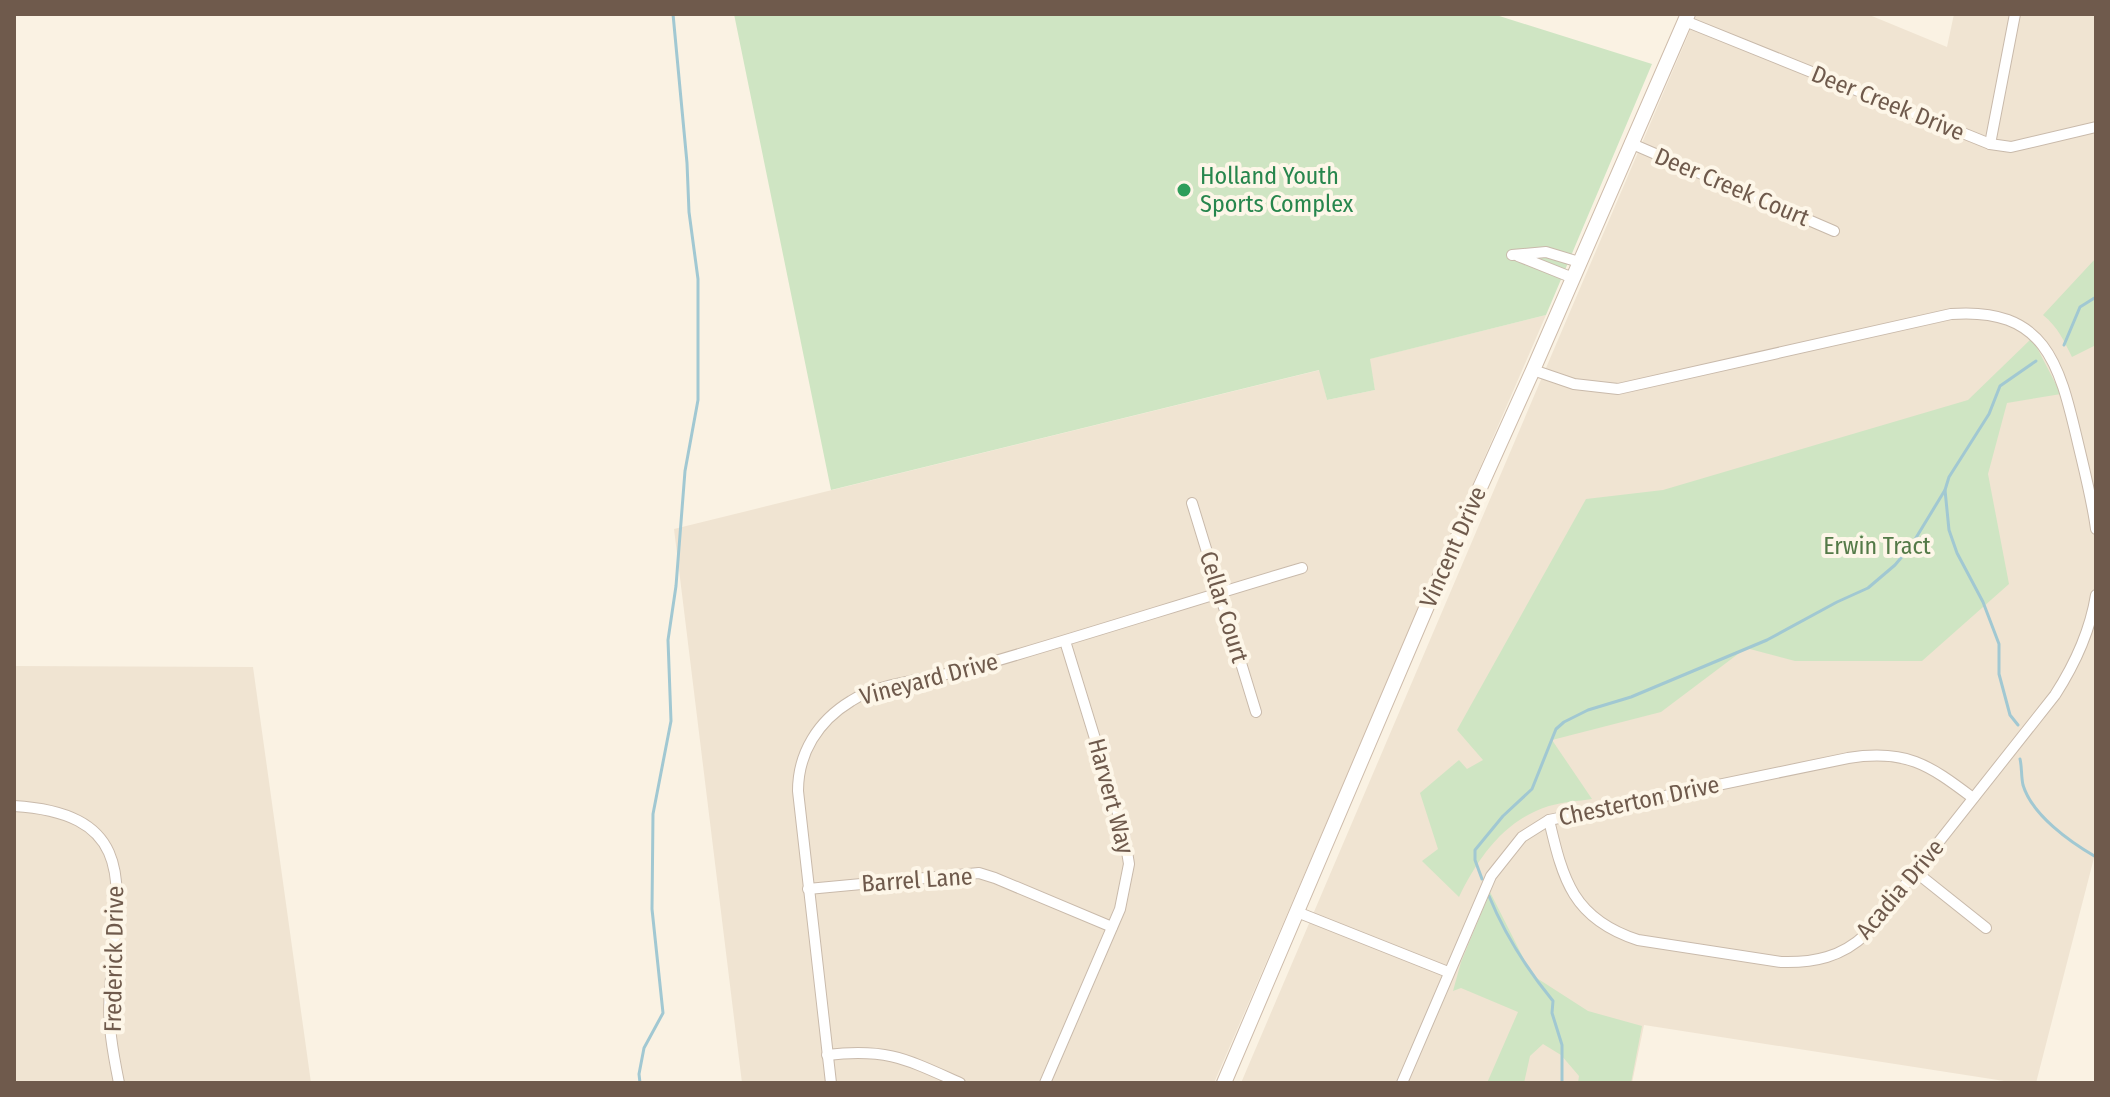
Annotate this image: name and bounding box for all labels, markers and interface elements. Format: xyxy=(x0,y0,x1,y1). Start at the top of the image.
street label: Deer Creek Drive xyxy=(1807,60,1969,146)
street label: Deer Creek Court xyxy=(1651,142,1813,232)
place label: Holland Youth Sports Complex xyxy=(1200,162,1354,218)
marker: Holland Youth Sports Complex xyxy=(1175,181,1193,199)
street label: Vincent Drive xyxy=(1414,482,1492,612)
park label: Erwin Tract xyxy=(1823,532,1931,560)
street label: Cellar Court xyxy=(1194,548,1254,666)
street label: Vineyard Drive xyxy=(857,647,1001,711)
street label: Harvert Way xyxy=(1082,735,1140,857)
street label: Chesterton Drive xyxy=(1556,770,1722,832)
street label: Acadia Drive xyxy=(1850,833,1950,945)
street label: Barrel Lane xyxy=(860,862,974,898)
street label: Frederick Drive xyxy=(99,886,129,1032)

